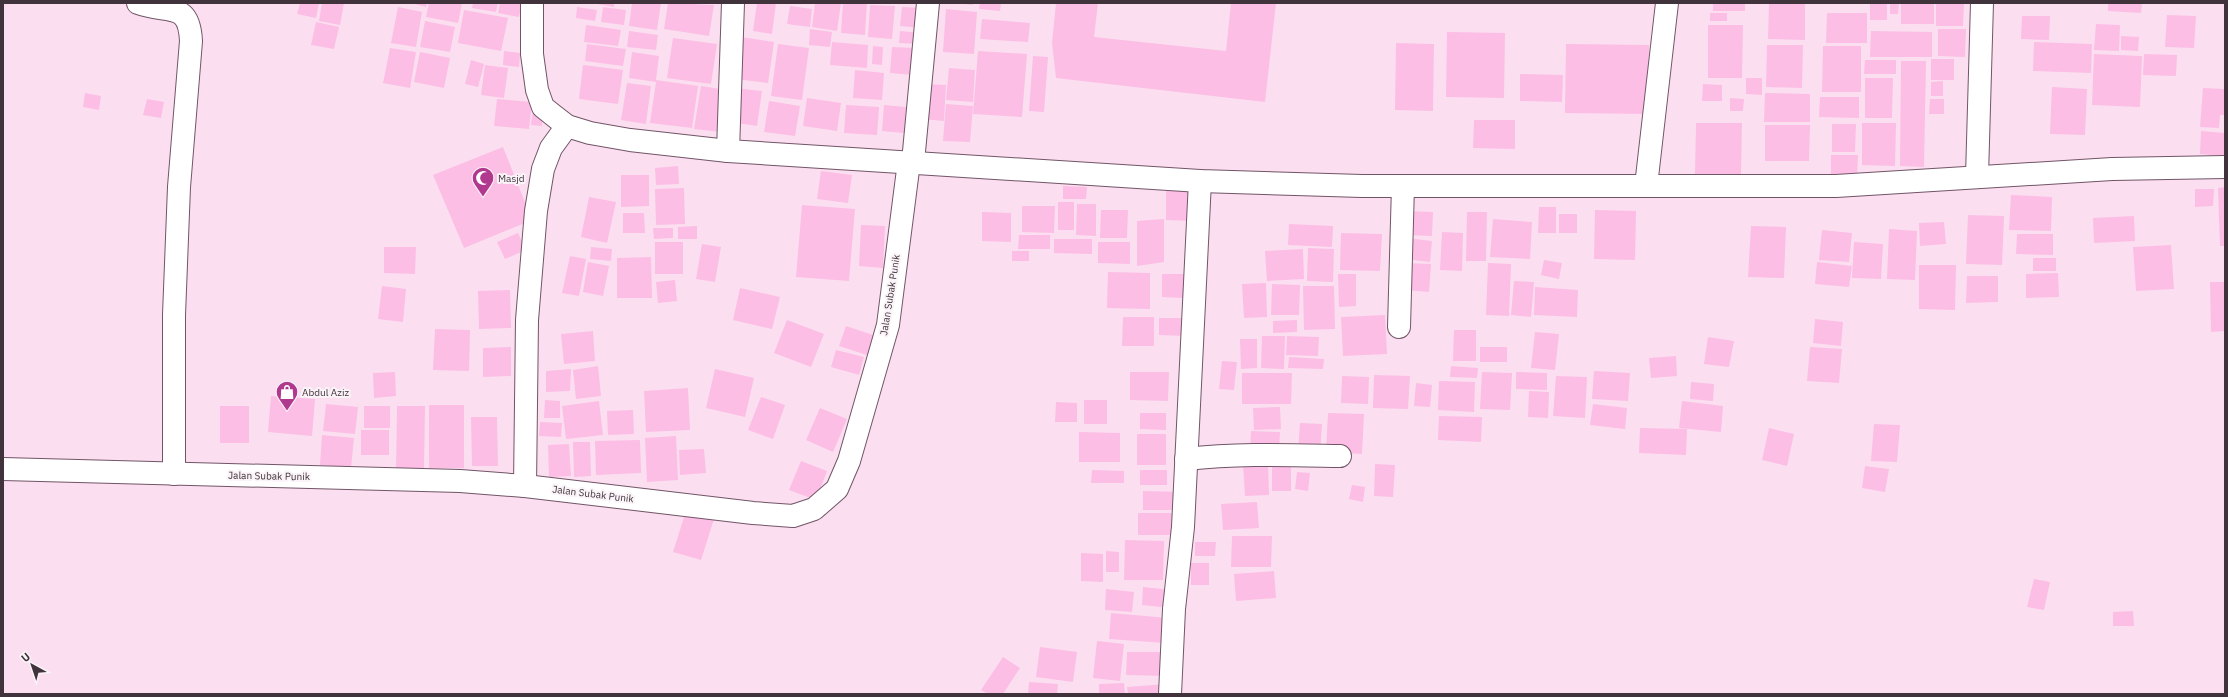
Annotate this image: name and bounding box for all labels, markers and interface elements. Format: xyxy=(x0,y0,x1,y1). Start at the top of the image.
mosque icon: Masjd xyxy=(470,165,496,198)
place label: Masjd xyxy=(498,172,525,185)
street label: Jalan Subak Punik xyxy=(877,253,903,337)
shop icon: Abdul Aziz xyxy=(274,379,300,412)
place label: Abdul Aziz xyxy=(302,386,349,399)
street label: Jalan Subak Punik xyxy=(228,469,311,483)
street label: Jalan Subak Punik xyxy=(552,483,635,506)
north arrow xyxy=(12,645,52,685)
text: U xyxy=(18,650,33,665)

